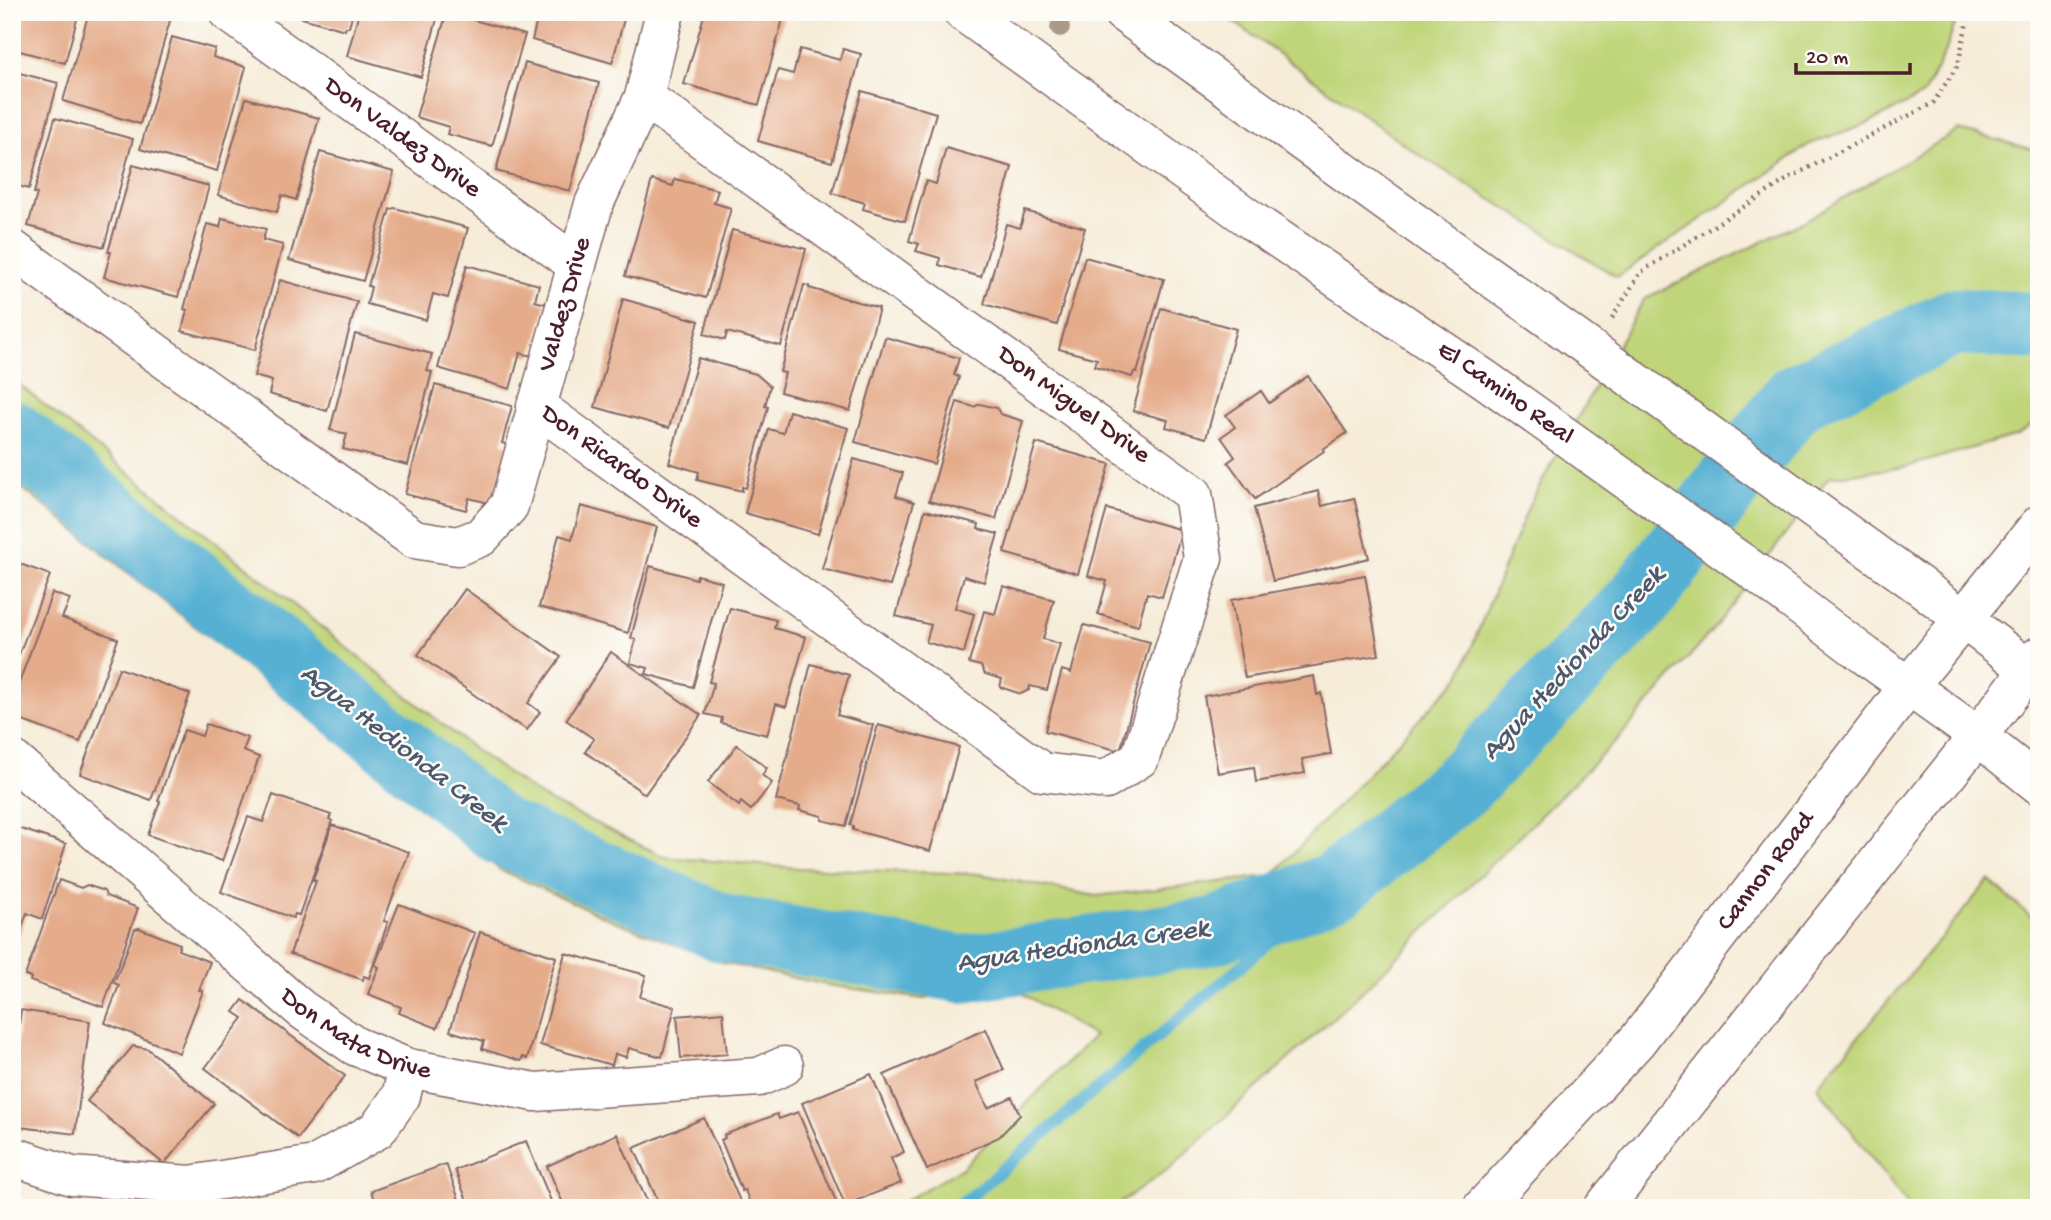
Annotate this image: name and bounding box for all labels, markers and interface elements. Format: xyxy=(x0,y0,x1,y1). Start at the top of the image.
scale bar xyxy=(1796,32,1909,76)
text: 20 m xyxy=(1806,47,1848,72)
street label: Don Valdez Drive xyxy=(316,70,487,206)
street label: Valdez Drive xyxy=(532,234,599,376)
street label: El Camino Real xyxy=(1431,335,1579,453)
street label: Don Miguel Drive xyxy=(989,339,1156,472)
street label: Don Ricardo Drive xyxy=(532,397,709,537)
water label: Agua Hedionda Creek xyxy=(1475,558,1674,768)
water label: Agua Hedionda Creek xyxy=(293,658,515,842)
street label: Cannon Road xyxy=(1711,805,1823,938)
water label: Agua Hedionda Creek xyxy=(955,913,1213,981)
street label: Don Mata Drive xyxy=(271,980,434,1088)

